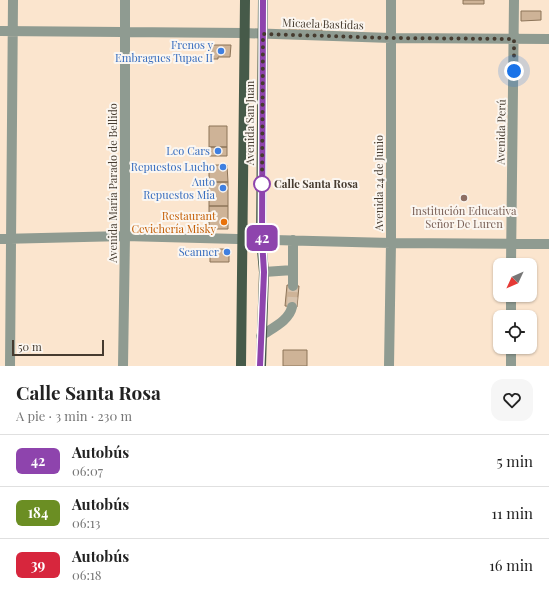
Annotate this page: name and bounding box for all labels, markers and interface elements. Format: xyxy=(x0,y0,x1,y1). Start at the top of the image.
street label: Micaela Bastidas xyxy=(282,15,364,32)
place label: Frenos y Embragues Tupac II xyxy=(115,37,213,65)
marker: Frenos y Embragues Tupac II xyxy=(216,46,226,56)
your location xyxy=(504,61,524,81)
street label: Avenida San Juan xyxy=(242,80,257,166)
street label: Avenida Perú xyxy=(492,99,509,166)
street label: Avenida María Parado de Bellido xyxy=(105,103,120,264)
street label: Avenida 24 de Junio xyxy=(371,135,386,232)
place label: Leo Cars xyxy=(166,143,210,158)
marker: Leo Cars xyxy=(213,146,223,156)
place label: Repuestos Lucho xyxy=(131,159,215,174)
marker: Repuestos Lucho xyxy=(218,162,228,172)
place label: Auto Repuestos Mia xyxy=(143,174,216,202)
marker: Calle Santa Rosa xyxy=(253,175,271,193)
place label: Calle Santa Rosa xyxy=(274,176,358,191)
marker: Auto Repuestos Mia xyxy=(218,183,228,193)
marker: Institución Educativa Señor De Luren xyxy=(459,193,469,203)
place label: Institución Educativa Señor De Luren xyxy=(412,203,517,231)
place label: Restaurant Cevichería Misky xyxy=(131,208,216,236)
marker: Restaurant Cevichería Misky xyxy=(219,217,229,227)
line badge: 42 xyxy=(244,225,280,251)
text: 42 xyxy=(255,228,269,247)
place label: Scanner xyxy=(179,244,219,259)
marker: Scanner xyxy=(222,247,232,257)
north arrow xyxy=(493,258,537,302)
map controls xyxy=(493,258,537,354)
button: locate xyxy=(493,310,537,354)
scale bar xyxy=(12,338,104,357)
text: 50 m xyxy=(18,339,42,354)
text: Calle Santa Rosa xyxy=(16,379,161,405)
button: heart xyxy=(491,379,533,421)
text: A pie · 3 min · 230 m xyxy=(16,407,132,424)
text: Autobús xyxy=(72,442,129,462)
text: 42 xyxy=(31,451,45,470)
text: 5 min xyxy=(497,451,533,471)
text: 06:07 xyxy=(72,462,103,479)
text: Autobús xyxy=(72,494,129,514)
text: 184 xyxy=(28,503,48,522)
text: 11 min xyxy=(491,503,533,523)
text: 06:13 xyxy=(72,514,100,531)
text: Autobús xyxy=(72,546,129,566)
text: 39 xyxy=(31,555,45,574)
text: 16 min xyxy=(489,555,533,575)
text: 06:18 xyxy=(72,566,102,583)

